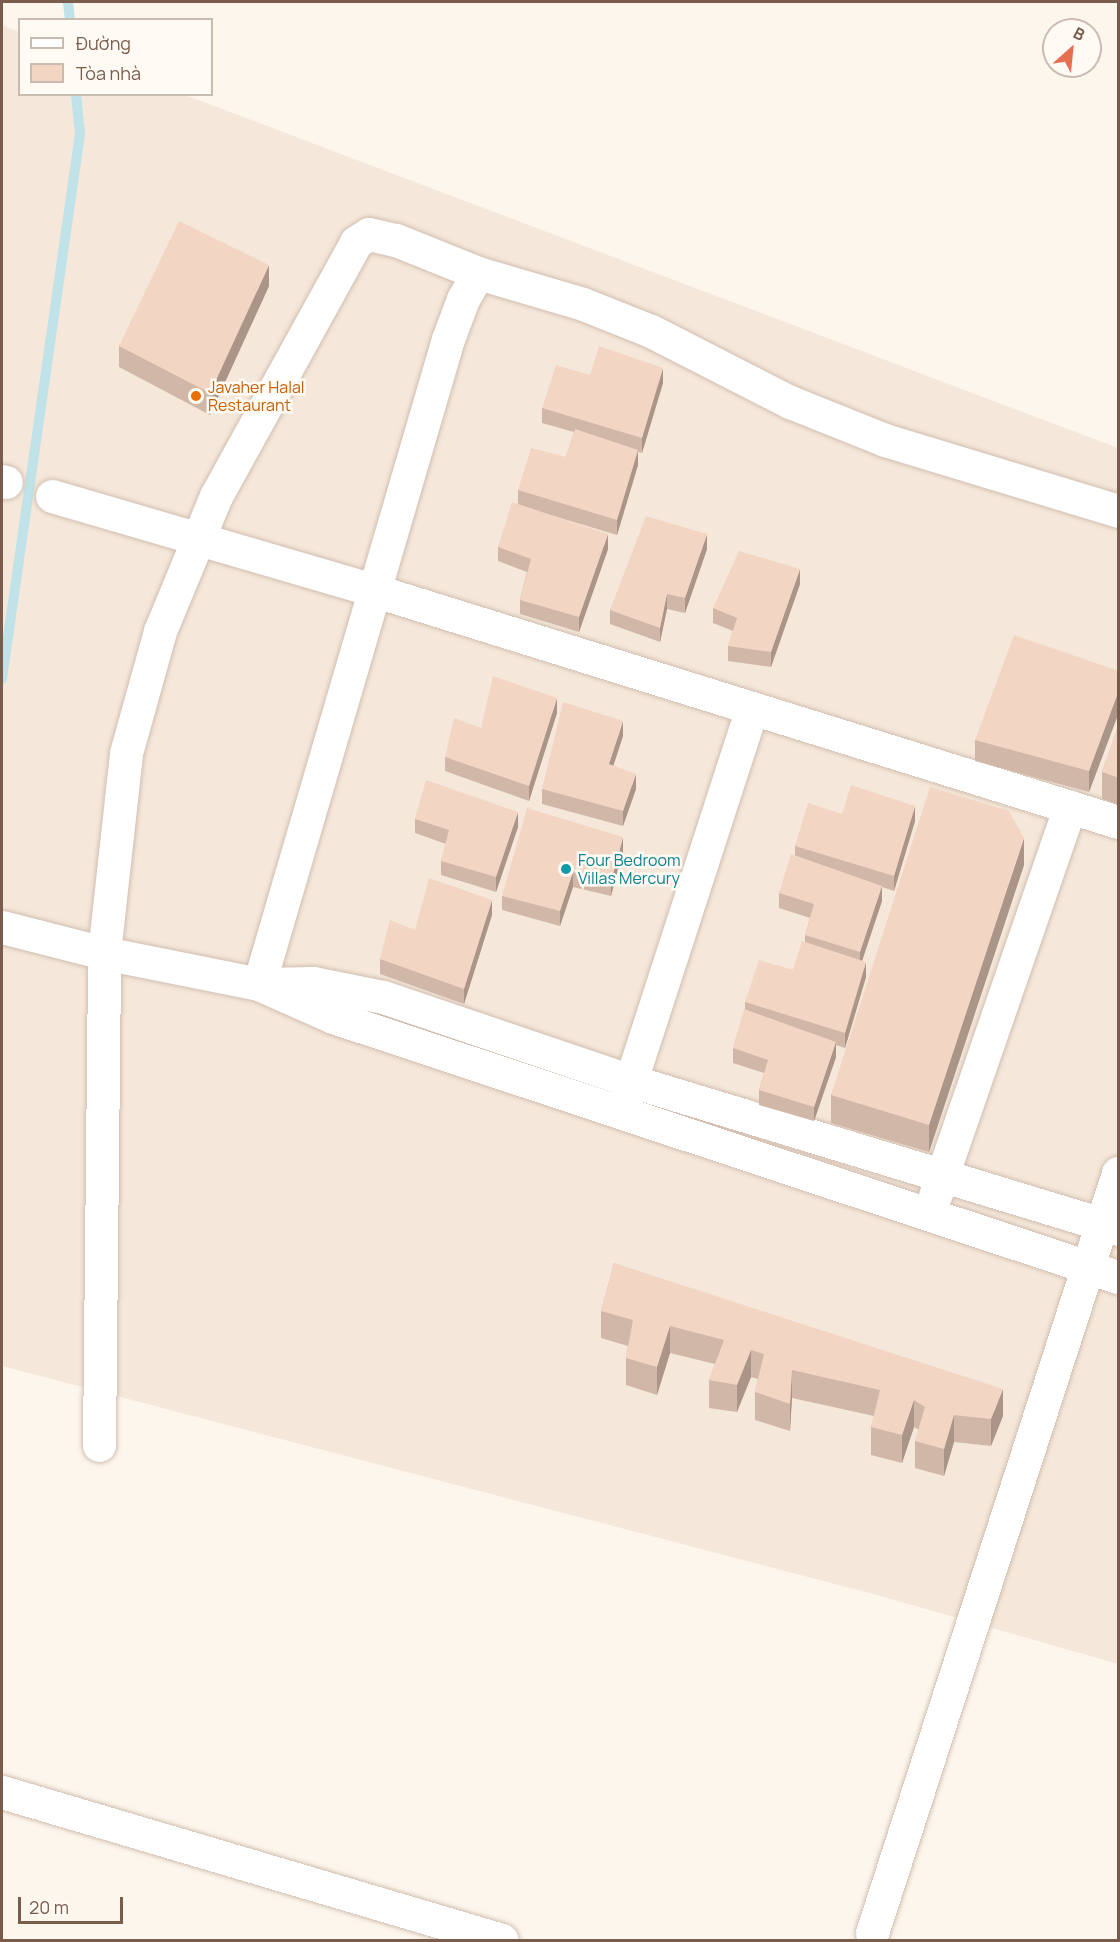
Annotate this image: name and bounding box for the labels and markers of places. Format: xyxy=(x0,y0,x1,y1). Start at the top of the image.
place label: Javaher Halal Restaurant xyxy=(208,377,305,415)
marker: Javaher Halal Restaurant xyxy=(189,389,203,403)
place label: Four Bedroom Villas Mercury xyxy=(578,850,680,888)
marker: Four Bedroom Villas Mercury xyxy=(559,862,573,876)

